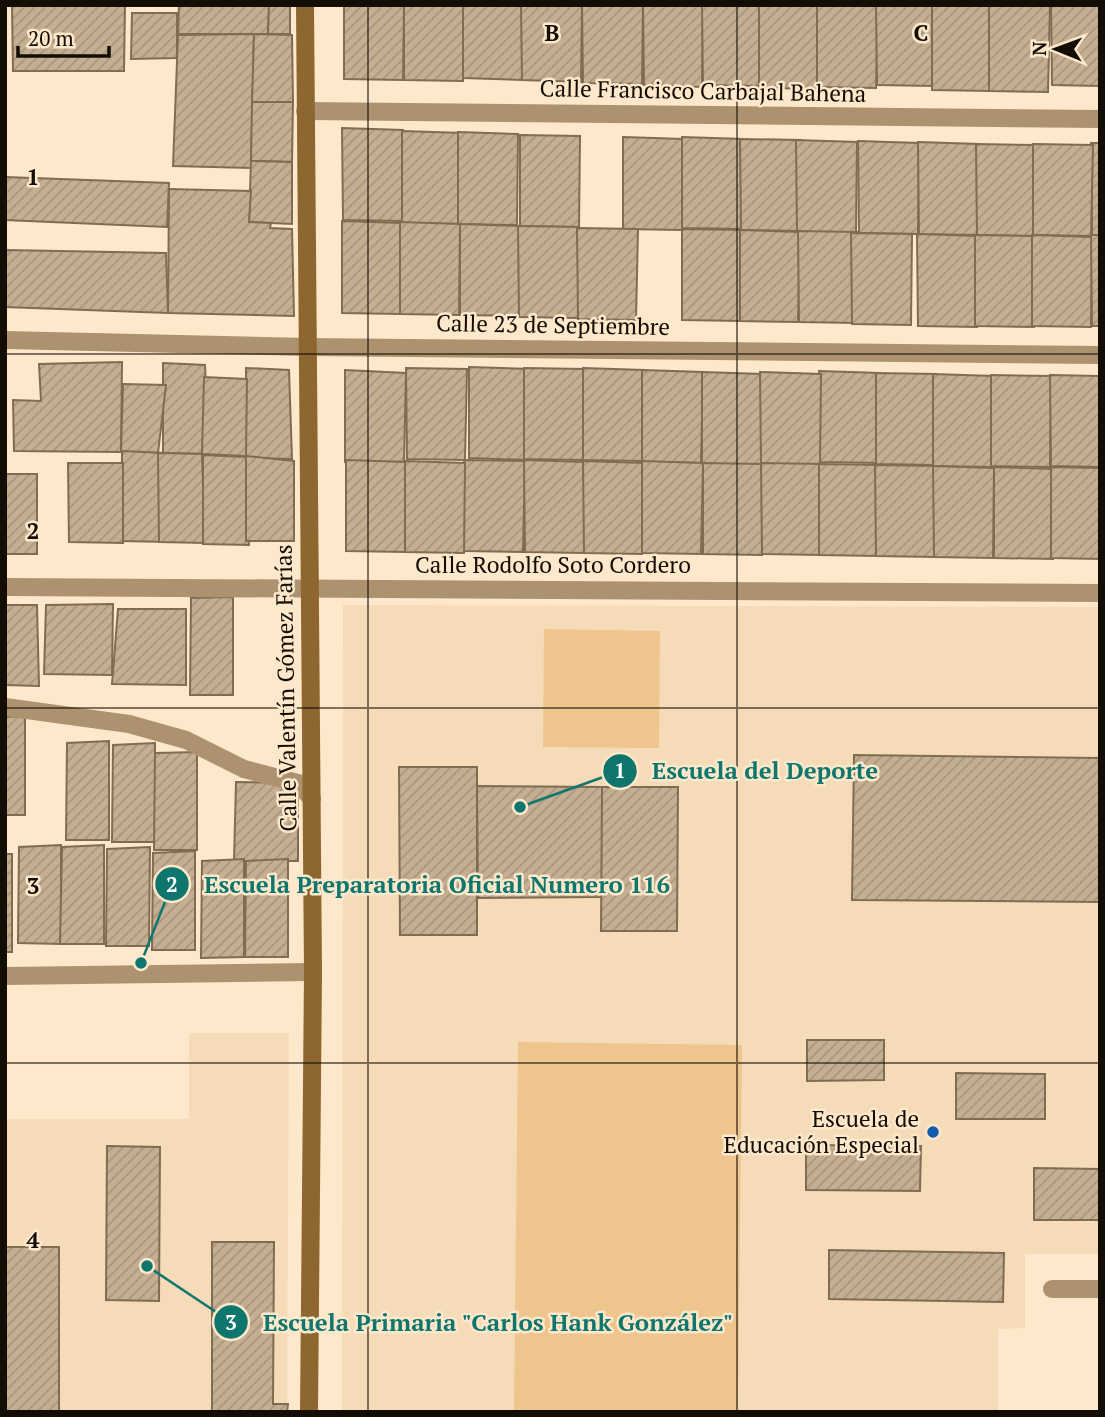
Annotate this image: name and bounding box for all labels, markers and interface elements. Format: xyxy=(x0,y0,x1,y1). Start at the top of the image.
scale bar xyxy=(18,14,108,58)
north arrow xyxy=(1021,14,1091,84)
text: B xyxy=(545,17,560,48)
text: C xyxy=(914,17,929,48)
text: 20 m xyxy=(28,24,74,52)
text: N xyxy=(1026,41,1051,56)
street label: Calle Francisco Carbajal Bahena xyxy=(539,72,867,109)
text: 1 xyxy=(27,161,40,192)
street label: Calle 23 de Septiembre xyxy=(436,307,670,342)
text: 2 xyxy=(27,515,40,546)
street label: Calle Valentín Gómez Farías xyxy=(267,544,304,832)
street label: Calle Rodolfo Soto Cordero xyxy=(415,549,691,580)
callout: Escuela del Deporte xyxy=(603,748,892,793)
text: Escuela del Deporte xyxy=(652,754,878,786)
text: 1 xyxy=(614,756,626,784)
callout: Escuela Preparatoria Oficial Numero 116 xyxy=(155,862,684,907)
text: Escuela Preparatoria Oficial Numero 116 xyxy=(204,868,670,900)
text: 3 xyxy=(27,870,40,901)
text: 2 xyxy=(166,870,178,898)
place label: Escuela de Educación Especial xyxy=(724,1103,919,1160)
marker: Escuela de Educación Especial xyxy=(925,1124,941,1140)
text: 4 xyxy=(27,1224,40,1255)
callout: Escuela Primaria "Carlos Hank González" xyxy=(214,1300,748,1345)
text: Escuela Primaria "Carlos Hank González" xyxy=(263,1306,733,1338)
text: 3 xyxy=(225,1308,237,1336)

